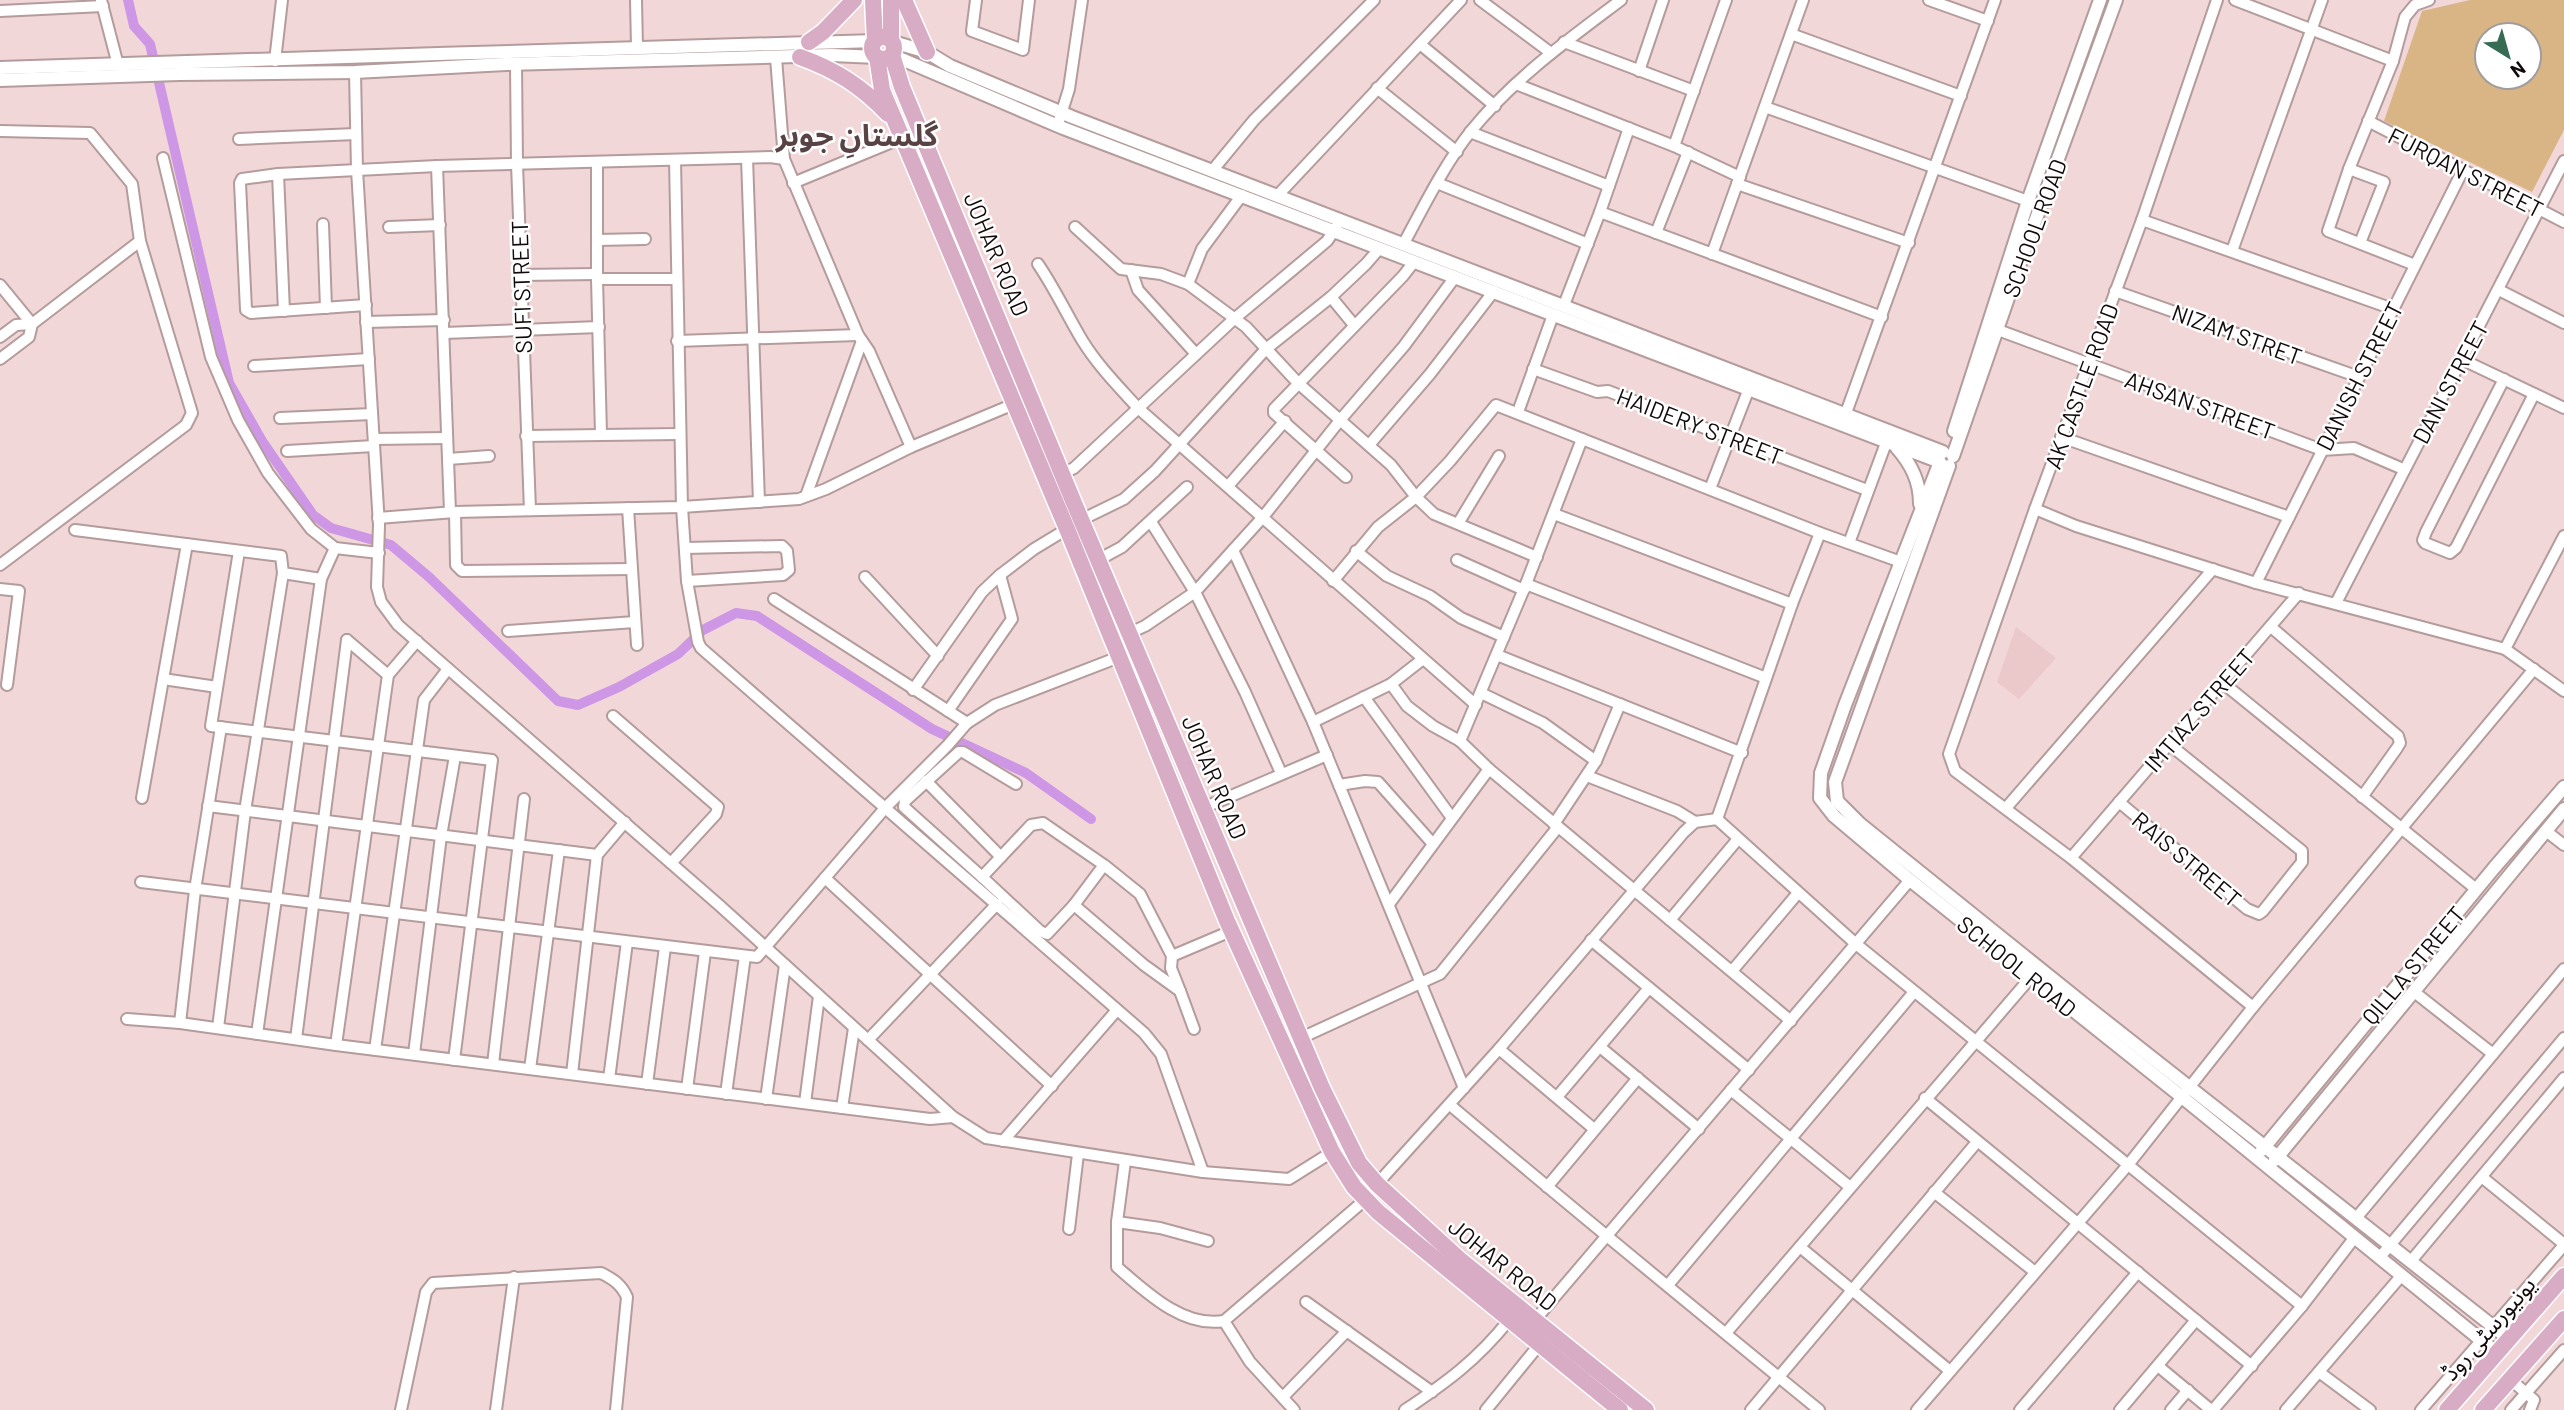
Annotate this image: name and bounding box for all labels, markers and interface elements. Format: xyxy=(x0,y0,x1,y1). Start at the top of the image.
north arrow xyxy=(2473,21,2543,91)
text: N xyxy=(2507,57,2531,83)
district label: گلستانِ جوہر xyxy=(774,116,938,159)
street label: FURQAN STREET xyxy=(2384,121,2548,223)
street label: SCHOOL ROAD xyxy=(1996,155,2072,301)
street label: JOHAR ROAD xyxy=(958,188,1036,320)
street label: SUFI STREET xyxy=(505,220,537,354)
street label: DANISH STREET xyxy=(2309,297,2409,455)
street label: NIZAM STRET xyxy=(2168,298,2306,370)
street label: AK CASTLE ROAD xyxy=(2038,300,2124,472)
street label: DANI STREET xyxy=(2406,316,2494,448)
street label: AHSAN STREET xyxy=(2121,365,2279,445)
street label: HAIDERY STREET xyxy=(1613,381,1787,471)
street label: IMTIAZ STREET xyxy=(2138,643,2260,777)
street label: JOHAR ROAD xyxy=(1176,711,1254,843)
street label: RAIS STREET xyxy=(2127,805,2247,913)
street label: QILLA STREET xyxy=(2355,900,2471,1030)
street label: SCHOOL ROAD xyxy=(1952,909,2082,1023)
street label: JOHAR ROAD xyxy=(1443,1212,1563,1316)
street label: یونیورسٹی روڈ xyxy=(2435,1270,2542,1387)

